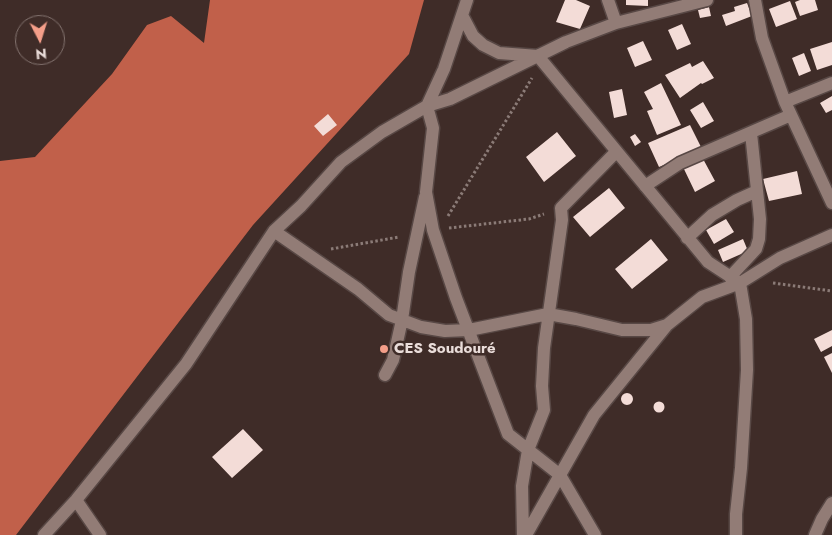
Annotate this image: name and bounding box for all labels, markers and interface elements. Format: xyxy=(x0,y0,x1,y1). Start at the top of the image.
north arrow xyxy=(15,15,65,65)
text: N xyxy=(35,43,48,64)
place label: CES Soudouré xyxy=(394,340,496,358)
marker: CES Soudouré xyxy=(378,343,390,355)

